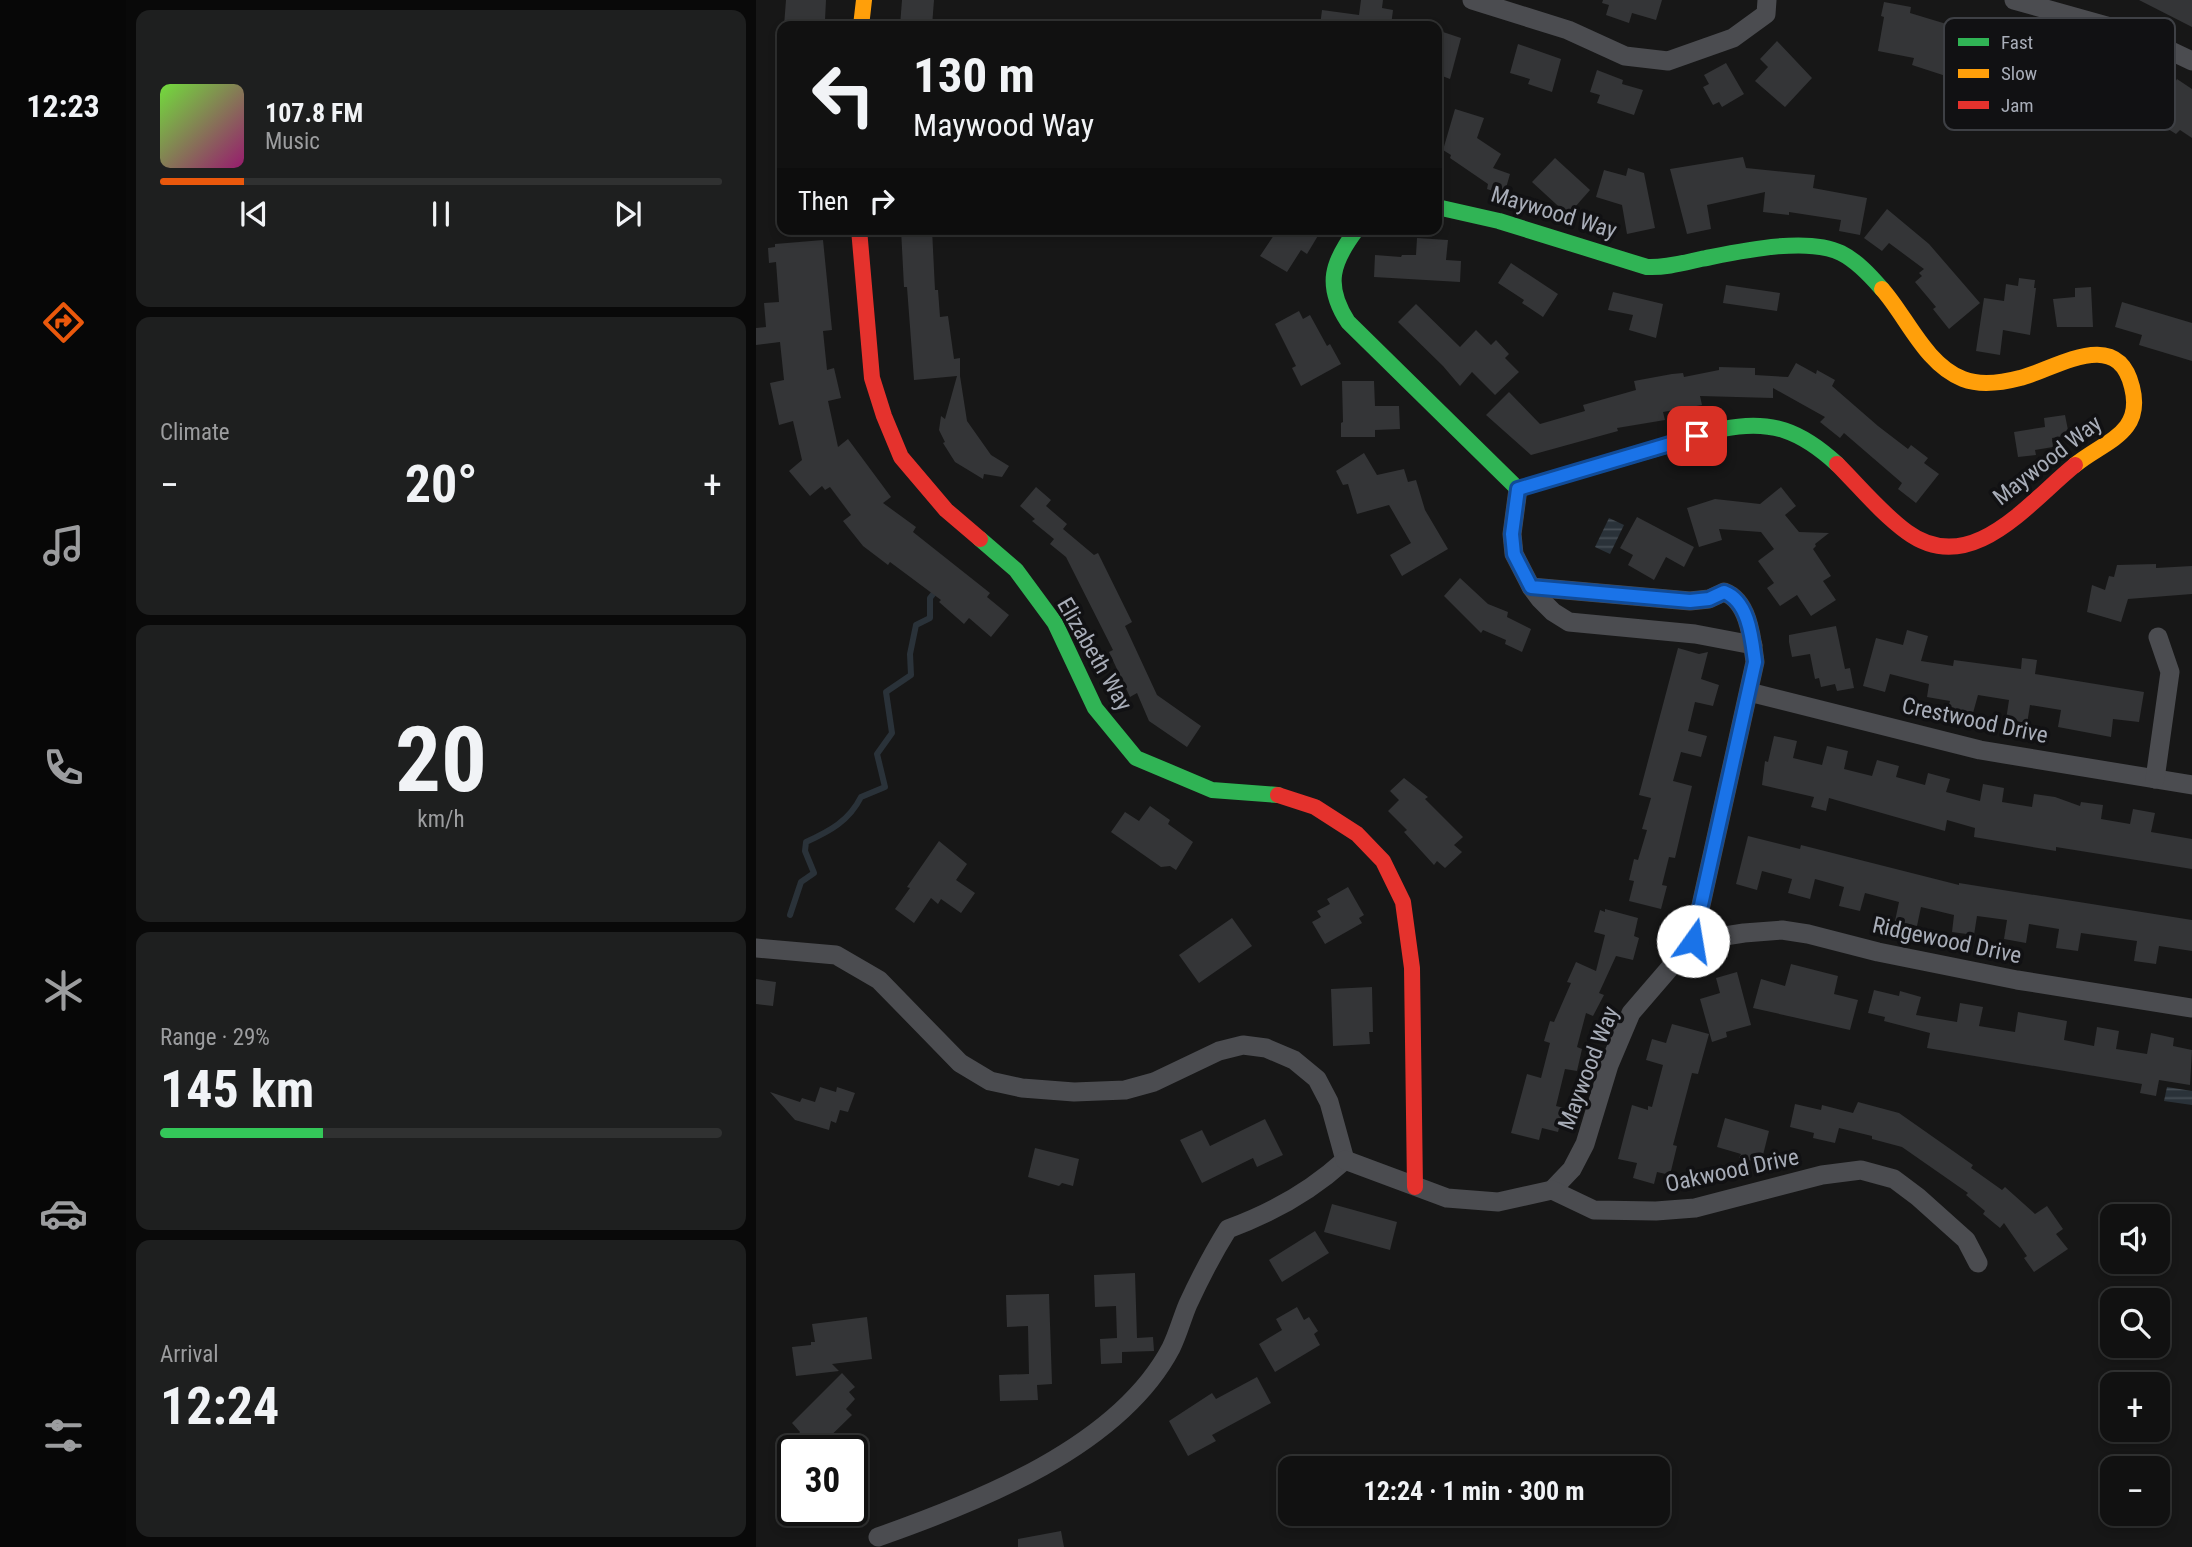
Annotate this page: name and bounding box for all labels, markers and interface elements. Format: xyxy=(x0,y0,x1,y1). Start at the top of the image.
legend xyxy=(1944,18,2175,130)
text: Fast xyxy=(2001,31,2033,54)
text: 130 m xyxy=(913,47,1035,104)
icon: left xyxy=(798,49,889,140)
text: Slow xyxy=(2001,62,2037,85)
text: 12:23 xyxy=(26,87,100,125)
text: Jam xyxy=(2001,94,2034,117)
text: 107.8 FM xyxy=(265,98,363,128)
text: Maywood Way xyxy=(913,106,1094,144)
text: Music xyxy=(265,128,320,155)
street label: Maywood Way xyxy=(1488,181,1620,245)
icon: right xyxy=(863,182,901,220)
text: Then xyxy=(798,186,849,216)
icon: previous xyxy=(235,195,273,233)
icon: pause xyxy=(422,195,460,233)
icon: next xyxy=(609,195,647,233)
icon: directions xyxy=(39,298,88,347)
pin xyxy=(1667,406,1727,466)
street label: Maywood Way xyxy=(1988,409,2107,511)
icon: arrive xyxy=(1678,417,1716,455)
text: Climate xyxy=(160,419,230,446)
text: 20° xyxy=(405,454,477,515)
text: − xyxy=(160,463,179,507)
text: + xyxy=(703,463,722,507)
icon: music xyxy=(39,521,88,570)
street label: Elizabeth Way xyxy=(1051,593,1138,716)
street label: Crestwood Drive xyxy=(1899,692,2050,749)
text: 20 xyxy=(395,707,487,813)
icon: phone xyxy=(39,743,88,792)
text: km/h xyxy=(417,806,465,833)
position arrow xyxy=(1656,904,1730,978)
street label: Ridgewood Drive xyxy=(1870,912,2024,969)
icon: climate xyxy=(39,966,88,1015)
street label: Maywood Way xyxy=(1553,1002,1625,1134)
text: Range · 29% xyxy=(160,1024,270,1051)
text: 145 km xyxy=(160,1059,314,1120)
street label: Oakwood Drive xyxy=(1663,1143,1801,1198)
icon: car xyxy=(39,1189,88,1238)
map controls xyxy=(2100,1204,2170,1526)
button: sound xyxy=(2100,1204,2170,1274)
button: search xyxy=(2100,1288,2170,1358)
text: Arrival xyxy=(160,1341,219,1368)
button: + xyxy=(2100,1372,2170,1442)
text: 12:24 xyxy=(160,1376,279,1437)
icon: filters xyxy=(39,1411,88,1460)
speed limit sign: 30 xyxy=(777,1435,868,1526)
button: − xyxy=(2100,1456,2170,1526)
text: 12:24 · 1 min · 300 m xyxy=(1364,1476,1584,1506)

